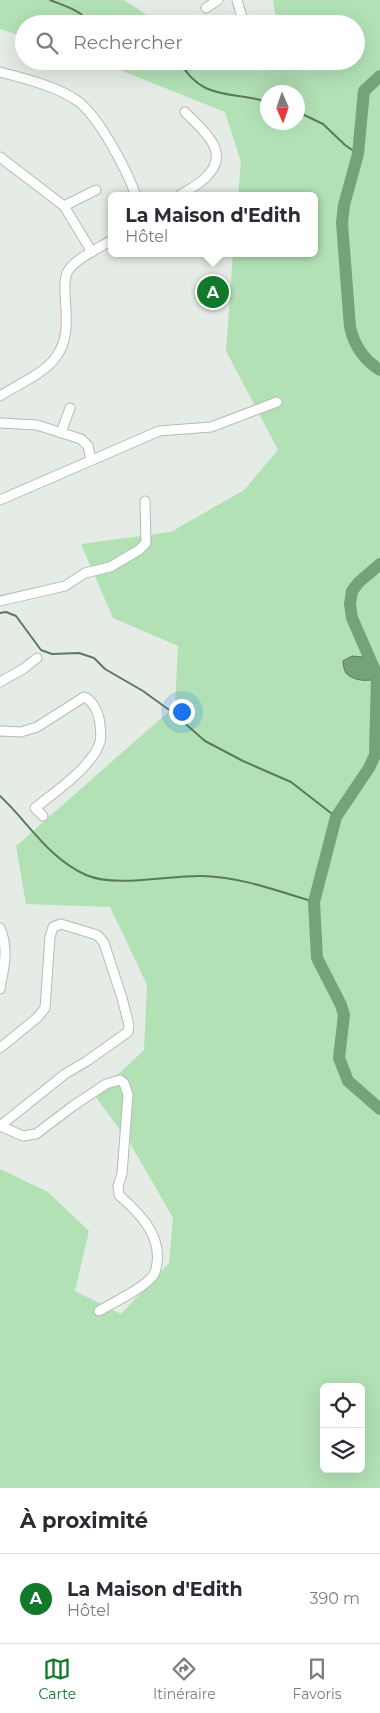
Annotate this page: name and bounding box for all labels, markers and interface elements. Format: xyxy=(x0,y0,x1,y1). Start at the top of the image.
search box xyxy=(15,15,365,70)
icon: search xyxy=(33,29,61,57)
text: Rechercher xyxy=(73,31,183,54)
north arrow xyxy=(260,85,305,130)
popup xyxy=(108,192,318,257)
text: La Maison d'Edith xyxy=(125,204,301,227)
text: Hôtel xyxy=(125,227,168,246)
pin: A xyxy=(197,273,229,311)
your location xyxy=(169,699,195,725)
map controls xyxy=(320,1383,365,1473)
button: locate xyxy=(320,1383,365,1428)
button: layers xyxy=(320,1428,365,1473)
text: À proximité xyxy=(20,1508,148,1533)
text: La Maison d'Edith xyxy=(67,1578,243,1601)
text: A xyxy=(30,1589,42,1608)
text: 390 m xyxy=(309,1589,360,1608)
text: Hôtel xyxy=(67,1601,110,1620)
tab: Carte xyxy=(38,1655,76,1703)
tab: Itinéraire xyxy=(153,1655,216,1703)
tab: Favoris xyxy=(293,1655,342,1703)

